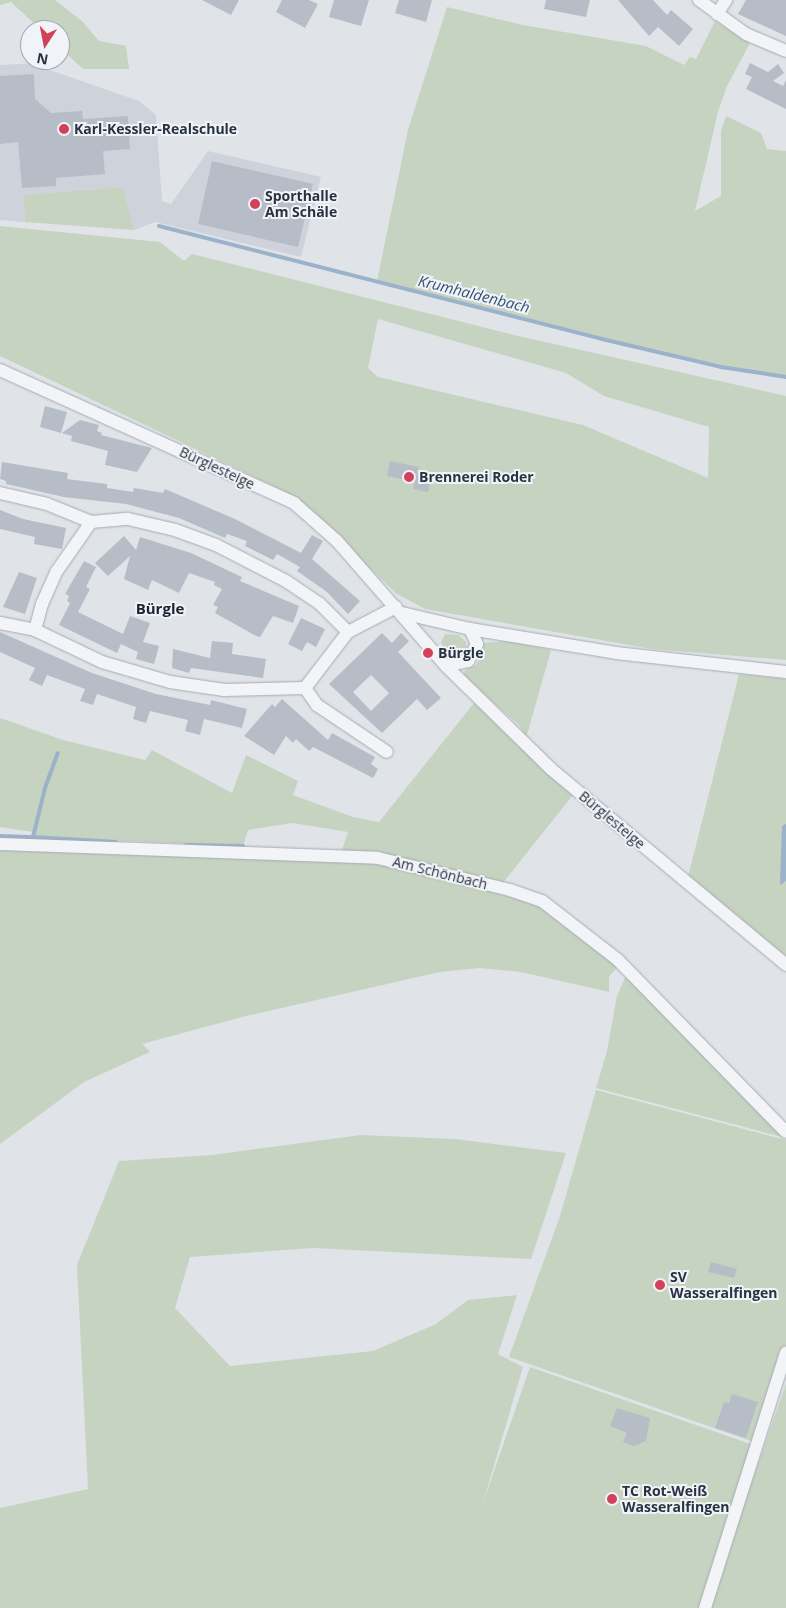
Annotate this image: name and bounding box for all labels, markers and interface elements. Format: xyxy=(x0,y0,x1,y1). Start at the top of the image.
north arrow xyxy=(20,20,70,70)
text: N xyxy=(35,49,50,70)
place label: Karl-Kessler-Realschule xyxy=(74,121,237,137)
marker: Karl-Kessler-Realschule xyxy=(58,123,70,135)
place label: Sporthalle Am Schäle xyxy=(265,188,337,220)
marker: Sporthalle Am Schäle xyxy=(249,198,261,210)
water label: Krumhaldenbach xyxy=(416,271,532,317)
street label: Bürglesteige xyxy=(177,443,257,493)
place label: Brennerei Roder xyxy=(419,469,534,485)
marker: Brennerei Roder xyxy=(403,471,415,483)
district label: Bürgle xyxy=(136,600,184,618)
place label: Bürgle xyxy=(438,645,483,661)
marker: Bürgle xyxy=(422,647,434,659)
street label: Bürglesteige xyxy=(576,788,648,852)
street label: Am Schönbach xyxy=(391,853,489,893)
place label: SV Wasseralfingen xyxy=(670,1269,778,1302)
marker: SV Wasseralfingen xyxy=(654,1279,666,1291)
place label: TC Rot-Weiß Wasseralfingen xyxy=(622,1483,730,1515)
marker: TC Rot-Weiß Wasseralfingen xyxy=(606,1493,618,1505)

